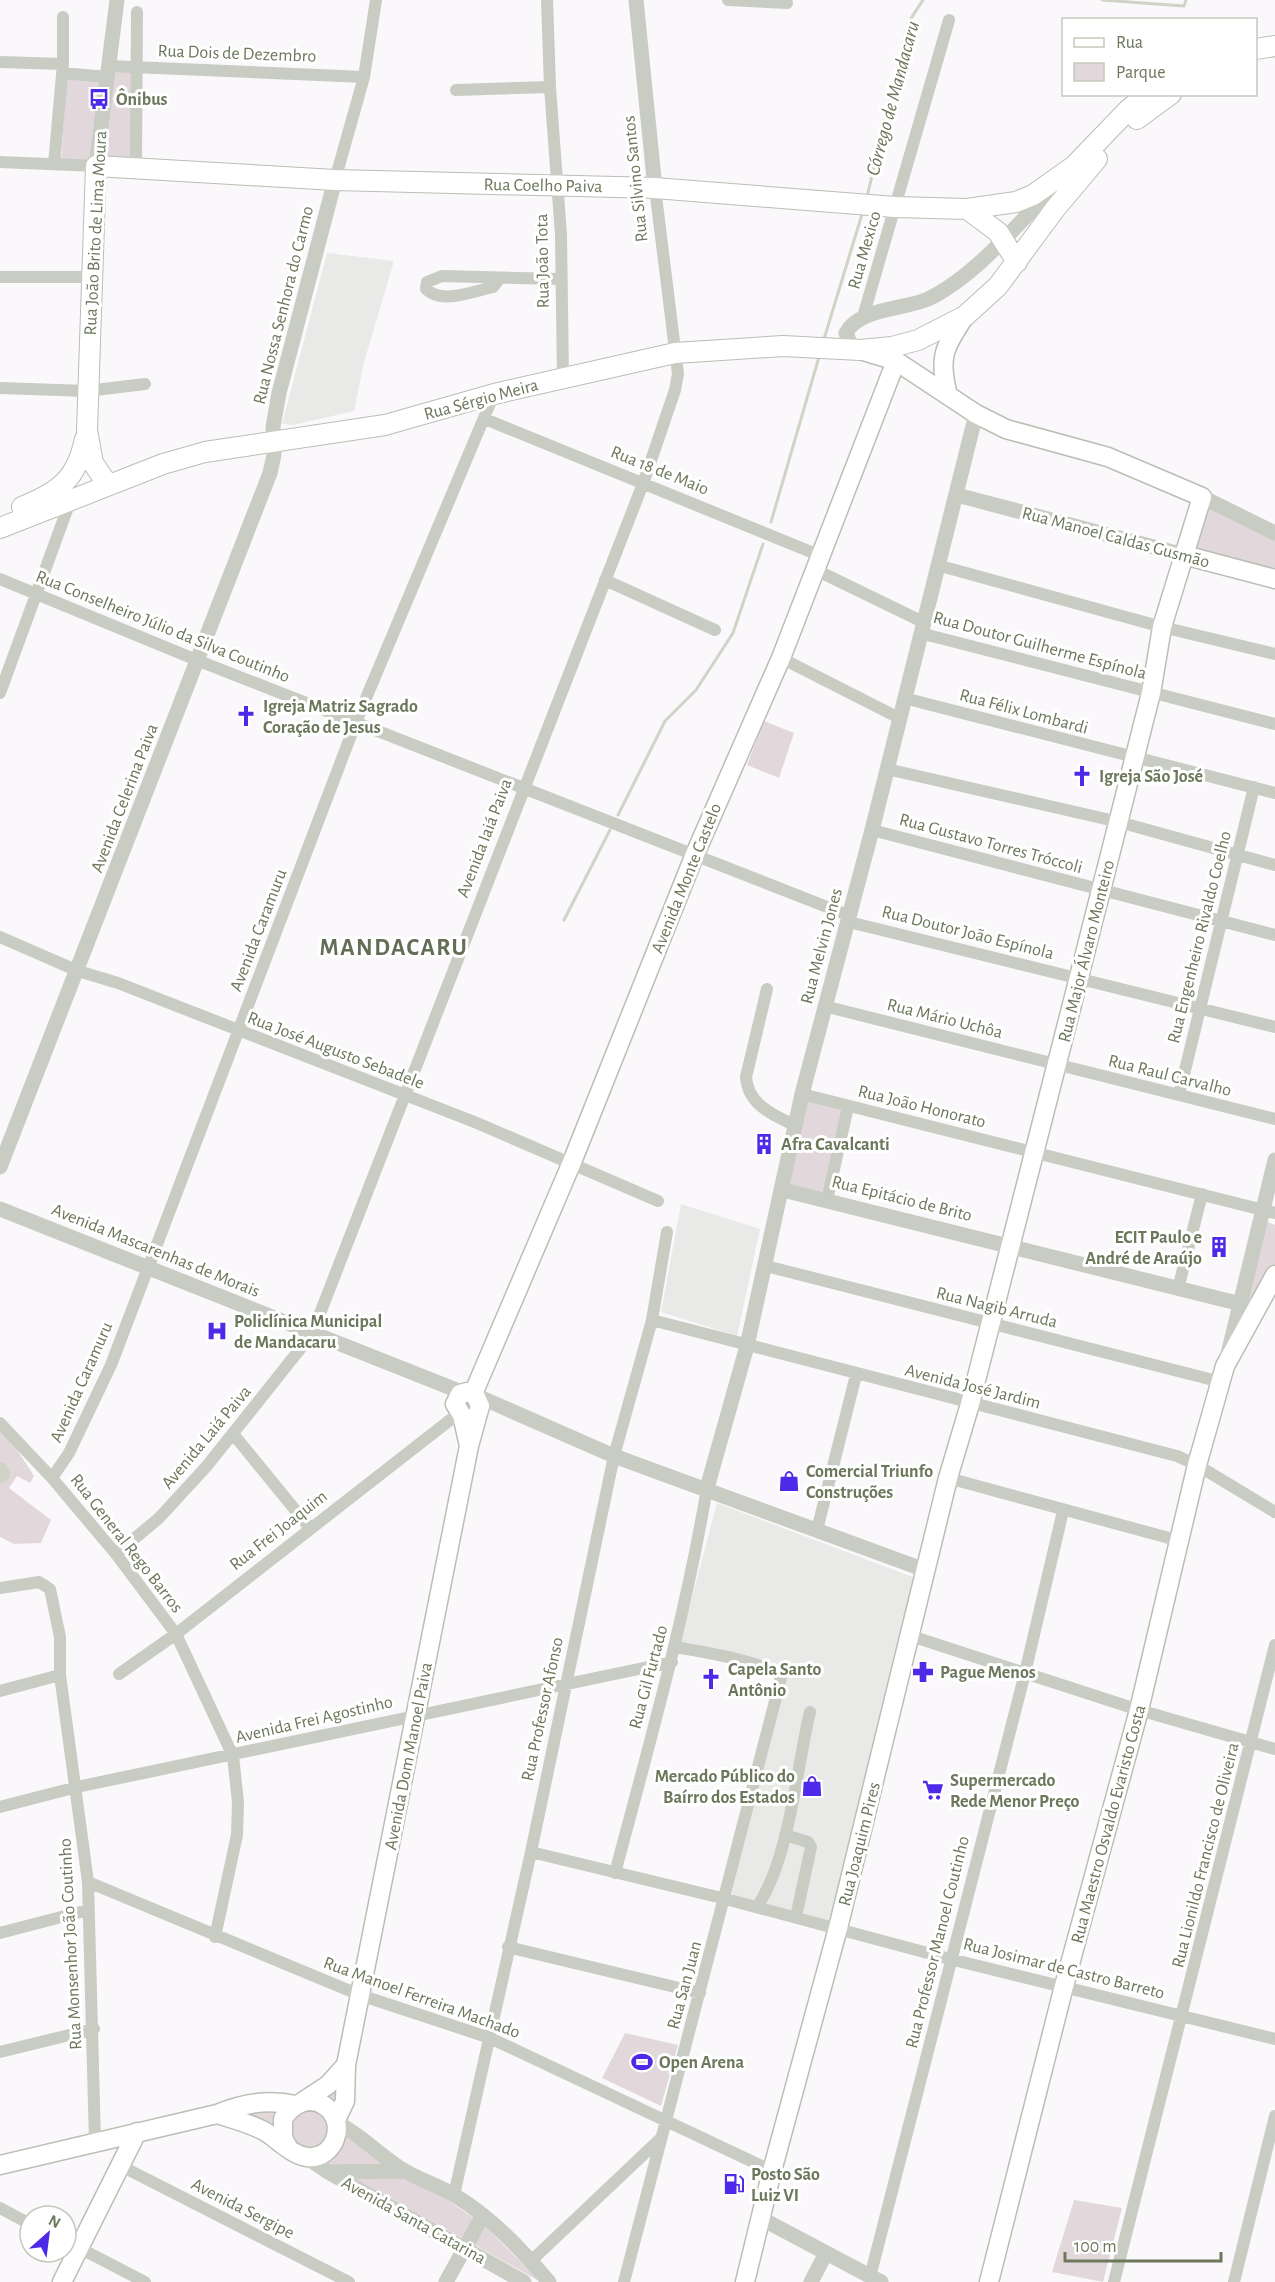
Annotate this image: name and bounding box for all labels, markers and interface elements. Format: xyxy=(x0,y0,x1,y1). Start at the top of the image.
legend xyxy=(1062,18,1257,96)
water label: Córrego de Mandacaru xyxy=(863,19,923,178)
text: Rua xyxy=(1116,34,1143,52)
street label: Rua Dois de Dezembro xyxy=(157,42,317,66)
text: Parque xyxy=(1116,64,1165,82)
bus stop icon: Ônibus xyxy=(87,87,111,111)
place label: Ônibus xyxy=(116,88,168,109)
street label: Rua Silvino Santos xyxy=(620,115,652,243)
street label: Rua João Brito de Lima Moura xyxy=(82,130,110,336)
street label: Rua Coelho Paiva xyxy=(483,176,603,196)
street label: Rua Nossa Senhora do Carmo xyxy=(251,204,317,406)
street label: Rua Mexico xyxy=(845,209,885,291)
street label: Rua João Tota xyxy=(533,213,553,309)
street label: Rua Sérgio Meira xyxy=(422,376,540,424)
street label: Rua 18 de Maio xyxy=(608,443,711,499)
street label: Rua Manoel Caldas Gusmão xyxy=(1020,504,1212,572)
street label: Rua Conselheiro Júlio da Silva Coutinho xyxy=(33,568,292,686)
street label: Rua Doutor Guilherme Espínola xyxy=(931,609,1148,683)
street label: Rua Félix Lombardi xyxy=(958,686,1090,738)
place label: Igreja Matriz Sagrado Coração de Jesus xyxy=(263,698,418,737)
church icon: Igreja Matriz Sagrado Coração de Jesus xyxy=(234,704,258,728)
street label: Avenida Celerina Paiva xyxy=(88,721,162,875)
church icon: Igreja São José xyxy=(1070,764,1094,788)
place label: Igreja São José xyxy=(1099,768,1203,786)
street label: Avenida Iaiá Paiva xyxy=(454,777,516,900)
street label: Avenida Monte Castelo xyxy=(649,801,725,956)
street label: Rua Gustavo Torres Tróccoli xyxy=(897,811,1084,877)
street label: Rua Engenheiro Rivaldo Coelho xyxy=(1165,829,1235,1045)
street label: Rua Major Álvaro Monteiro xyxy=(1053,857,1118,1044)
street label: Avenida Caramuru xyxy=(227,867,291,994)
street label: Rua Melvin Jones xyxy=(798,886,846,1006)
street label: Rua Doutor João Espínola xyxy=(880,903,1056,963)
district label: MANDACARU xyxy=(320,936,468,960)
street label: Rua Mário Uchôa xyxy=(885,996,1004,1042)
street label: Rua José Augusto Sebadele xyxy=(245,1009,426,1093)
street label: Rua Raul Carvalho xyxy=(1106,1052,1233,1100)
street label: Rua João Honorato xyxy=(856,1082,988,1132)
building icon: Afra Cavalcanti xyxy=(752,1132,776,1156)
place label: Afra Cavalcanti xyxy=(781,1136,890,1154)
street label: Rua Epitácio de Brito xyxy=(830,1173,974,1225)
street label: Avenida Mascarenhas de Morais xyxy=(49,1201,262,1301)
place label: ECIT Paulo e André de Araújo xyxy=(1085,1229,1202,1268)
building icon: ECIT Paulo e André de Araújo xyxy=(1207,1235,1231,1259)
street label: Rua Nagib Arruda xyxy=(934,1284,1059,1332)
place label: Policlínica Municipal de Mandacaru xyxy=(234,1313,382,1352)
hospital icon: Policlínica Municipal de Mandacaru xyxy=(205,1319,229,1343)
street label: Avenida Caramuru xyxy=(47,1320,117,1445)
street label: Avenida José Jardim xyxy=(903,1361,1042,1413)
street label: Avenida Laiá Paiva xyxy=(159,1383,255,1493)
place label: Comercial Triunfo Construções xyxy=(806,1463,933,1502)
shop icon: Comercial Triunfo Construções xyxy=(777,1469,801,1493)
street label: Rua General Rego Barros xyxy=(67,1471,186,1616)
street label: Rua Frei Joaquim xyxy=(227,1487,331,1574)
street label: Rua Gil Furtado xyxy=(626,1623,672,1731)
street label: Rua Professor Afonso xyxy=(519,1635,567,1783)
pharmacy icon: Pague Menos xyxy=(911,1660,935,1684)
street label: Avenida Dom Manoel Paiva xyxy=(382,1661,436,1852)
place label: Capela Santo Antônio xyxy=(728,1661,822,1700)
place label: Pague Menos xyxy=(940,1664,1036,1682)
church icon: Capela Santo Antônio xyxy=(699,1667,723,1691)
street label: Avenida Frei Agostinho xyxy=(234,1693,395,1747)
street label: Rua Maestro Osvaldo Evaristo Costa xyxy=(1068,1703,1150,1946)
street label: Rua Lionildo Francisco de Oliveira xyxy=(1169,1741,1243,1970)
place label: Mercado Público do Baírro dos Estados xyxy=(655,1768,795,1807)
place label: Supermercado Rede Menor Preço xyxy=(950,1772,1080,1811)
shop icon: Mercado Público do Baírro dos Estados xyxy=(800,1774,824,1798)
supermarket icon: Supermercado Rede Menor Preço xyxy=(921,1778,945,1802)
street label: Rua Joaquim Pires xyxy=(836,1780,884,1908)
street label: Rua Professor Manoel Coutinho xyxy=(903,1834,973,2050)
street label: Rua Monsenhor João Coutinho xyxy=(56,1838,86,2050)
street label: Rua Josimar de Castro Barreto xyxy=(961,1935,1166,2003)
street label: Rua San Juan xyxy=(665,1939,705,2031)
street label: Rua Manoel Ferreira Machado xyxy=(321,1954,523,2042)
sports icon: Open Arena xyxy=(630,2050,654,2074)
place label: Open Arena xyxy=(659,2054,745,2072)
place label: Posto São Luiz VI xyxy=(751,2166,820,2205)
fuel station icon: Posto São Luiz VI xyxy=(722,2172,746,2196)
street label: Avenida Santa Catarina xyxy=(338,2174,489,2268)
street label: Avenida Sergipe xyxy=(188,2175,297,2243)
north arrow xyxy=(18,2204,78,2264)
text: N xyxy=(46,2212,63,2231)
scale bar xyxy=(1065,2225,1221,2263)
text: 100 m xyxy=(1074,2238,1117,2256)

